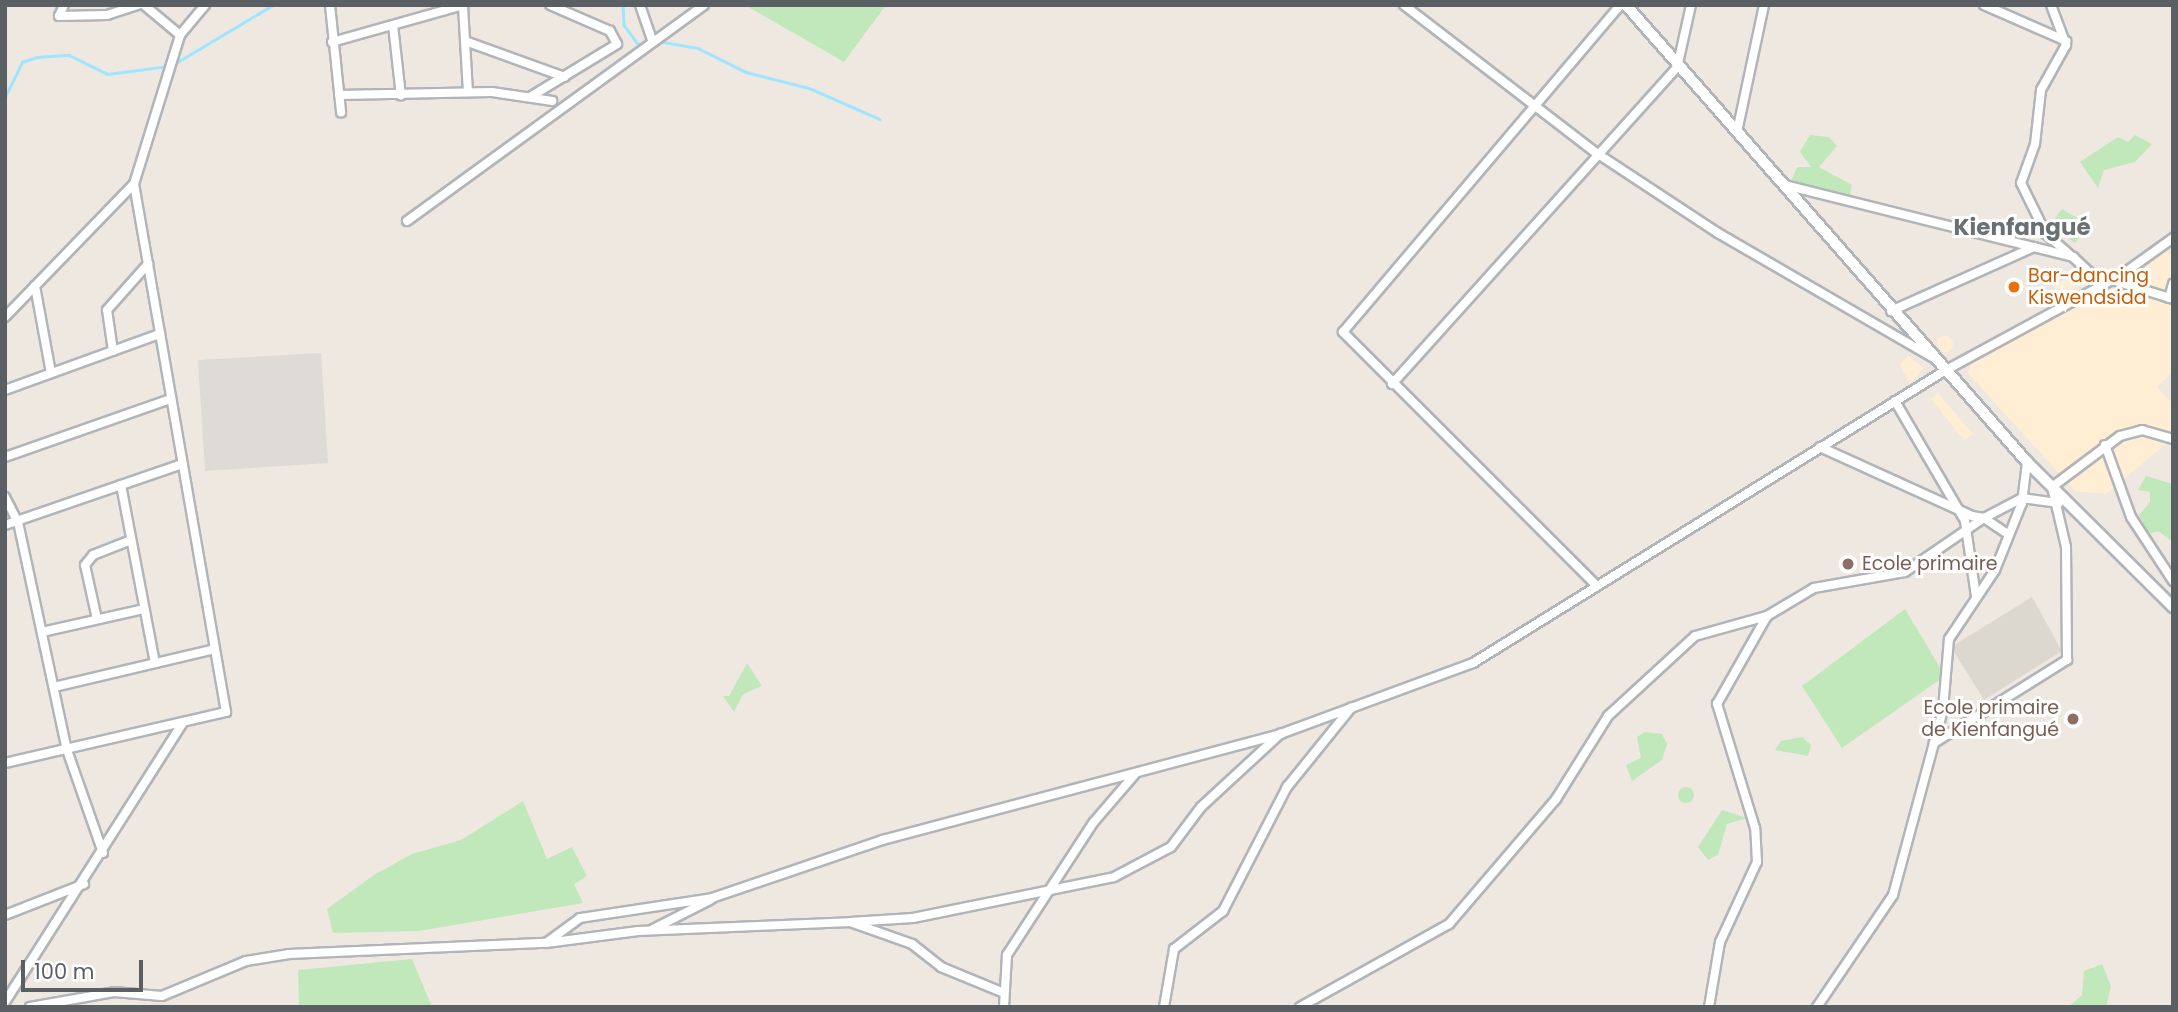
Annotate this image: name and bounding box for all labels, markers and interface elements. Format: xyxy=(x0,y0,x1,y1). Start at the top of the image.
district label: Kienfangué xyxy=(1953,213,2091,241)
place label: Bar-dancing Kiswendsida xyxy=(2028,265,2149,309)
marker: Bar-dancing Kiswendsida xyxy=(2006,279,2022,295)
place label: Ecole primaire xyxy=(1862,553,1998,575)
marker: Ecole primaire xyxy=(1840,556,1856,572)
place label: Ecole primaire de Kienfangué xyxy=(1921,697,2059,741)
marker: Ecole primaire de Kienfangué xyxy=(2065,711,2081,727)
scale bar xyxy=(24,946,147,990)
text: 100 m xyxy=(34,957,94,986)

